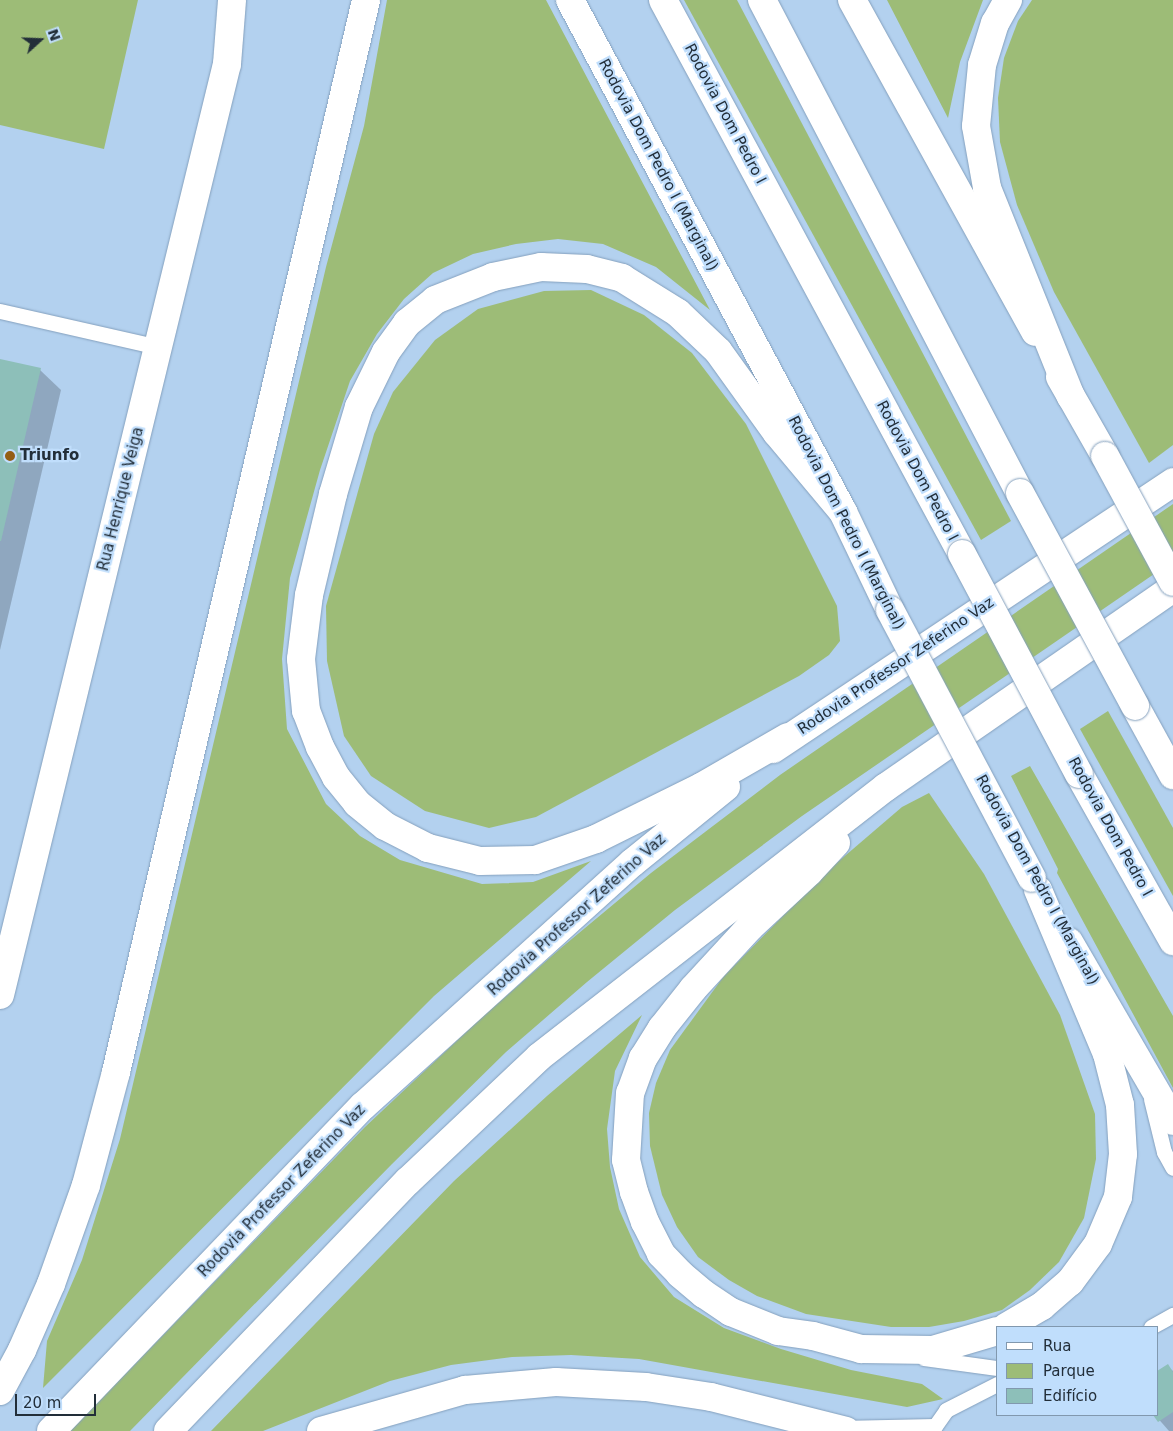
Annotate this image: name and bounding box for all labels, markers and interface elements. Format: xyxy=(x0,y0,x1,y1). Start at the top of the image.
north arrow xyxy=(15,15,65,65)
text: N xyxy=(45,27,64,43)
street label: Rodovia Dom Pedro I xyxy=(680,41,770,187)
street label: Rodovia Dom Pedro I (Marginal) xyxy=(594,56,722,274)
street label: Rodovia Dom Pedro I xyxy=(872,398,962,544)
street label: Rodovia Dom Pedro I (Marginal) xyxy=(784,413,908,633)
street label: Rua Henrique Veiga xyxy=(94,425,148,573)
place label: Triunfo xyxy=(20,447,79,465)
marker: Triunfo xyxy=(4,450,16,462)
street label: Rodovia Professor Zeferino Vaz xyxy=(795,593,997,739)
street label: Rodovia Dom Pedro I xyxy=(1064,754,1156,900)
street label: Rodovia Dom Pedro I (Marginal) xyxy=(972,772,1102,988)
street label: Rodovia Professor Zeferino Vaz xyxy=(485,830,669,1000)
street label: Rodovia Professor Zeferino Vaz xyxy=(195,1101,369,1281)
legend xyxy=(996,1326,1158,1416)
text: Rua xyxy=(1043,1337,1071,1355)
text: Parque xyxy=(1043,1362,1095,1380)
scale bar xyxy=(18,1384,99,1416)
text: Edifício xyxy=(1043,1387,1097,1405)
text: 20 m xyxy=(23,1394,61,1412)

